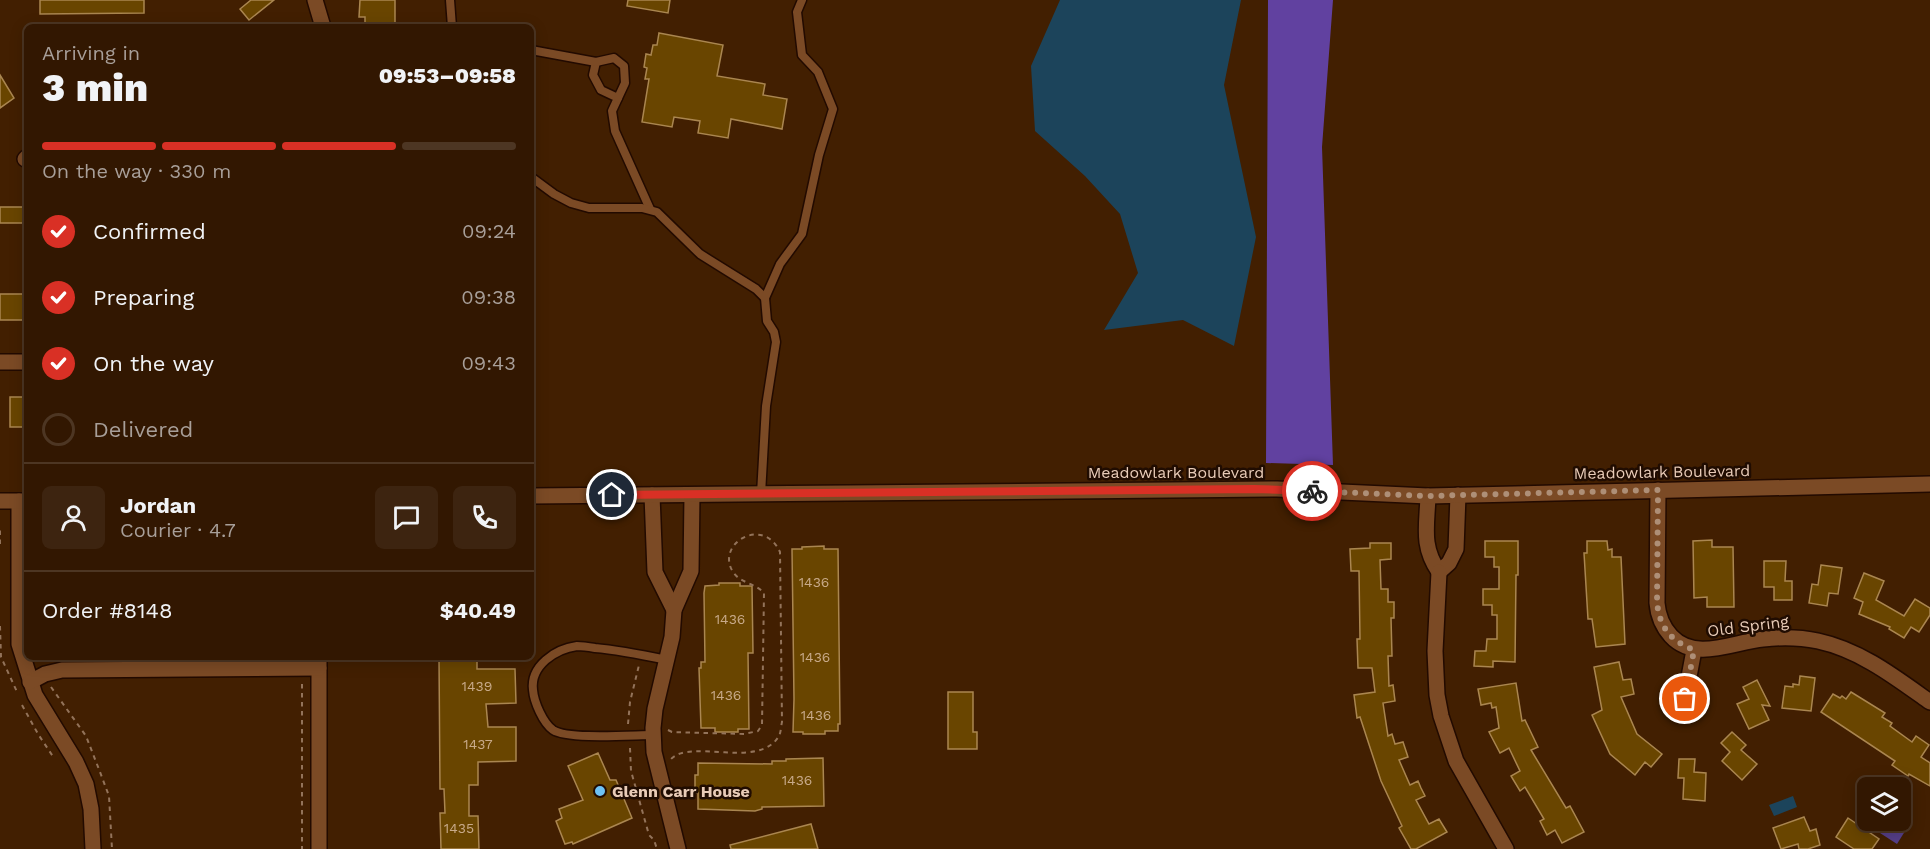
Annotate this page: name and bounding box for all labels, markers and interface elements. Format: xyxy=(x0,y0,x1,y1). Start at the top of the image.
text: Arriving in xyxy=(42,41,140,65)
text: 09:53–09:58 xyxy=(379,63,516,88)
text: 3 min xyxy=(42,65,148,110)
text: On the way · 330 m xyxy=(42,159,231,183)
icon: check xyxy=(42,215,75,248)
text: Confirmed xyxy=(93,219,206,244)
text: 09:24 xyxy=(462,219,516,243)
icon: check xyxy=(42,281,75,314)
text: Preparing xyxy=(93,285,194,310)
text: 09:38 xyxy=(461,285,516,309)
icon: check xyxy=(42,347,75,380)
text: On the way xyxy=(93,351,214,376)
text: 09:43 xyxy=(461,351,516,375)
text: Delivered xyxy=(93,417,193,442)
courier xyxy=(1282,461,1342,521)
street label: Meadowlark Boulevard xyxy=(1574,461,1750,483)
street label: Meadowlark Boulevard xyxy=(1088,463,1264,482)
pin xyxy=(586,469,637,520)
icon: bike xyxy=(1296,475,1329,508)
icon: home xyxy=(595,478,628,511)
button: person xyxy=(42,486,105,549)
button: chat xyxy=(375,486,438,549)
button: phone xyxy=(453,486,516,549)
text: Jordan xyxy=(120,493,196,518)
text: Courier · 4.7 xyxy=(120,518,236,542)
house number: 1436 xyxy=(799,574,829,590)
text: Order #8148 xyxy=(42,598,173,623)
text: $40.49 xyxy=(440,598,516,623)
house number: 1436 xyxy=(715,611,745,627)
street label: Old Spring xyxy=(1706,612,1790,640)
house number: 1436 xyxy=(800,649,830,665)
pin xyxy=(1659,673,1710,724)
house number: 1439 xyxy=(462,678,492,694)
icon: bag xyxy=(1668,682,1701,715)
house number: 1436 xyxy=(711,687,741,703)
house number: 1436 xyxy=(801,707,831,723)
house number: 1437 xyxy=(463,736,493,752)
house number: 1436 xyxy=(782,772,812,788)
map controls xyxy=(1857,777,1911,831)
button: layers xyxy=(1857,777,1911,831)
place label: Glenn Carr House xyxy=(612,782,750,801)
marker: Glenn Carr House xyxy=(593,784,607,798)
house number: 1435 xyxy=(444,820,474,836)

